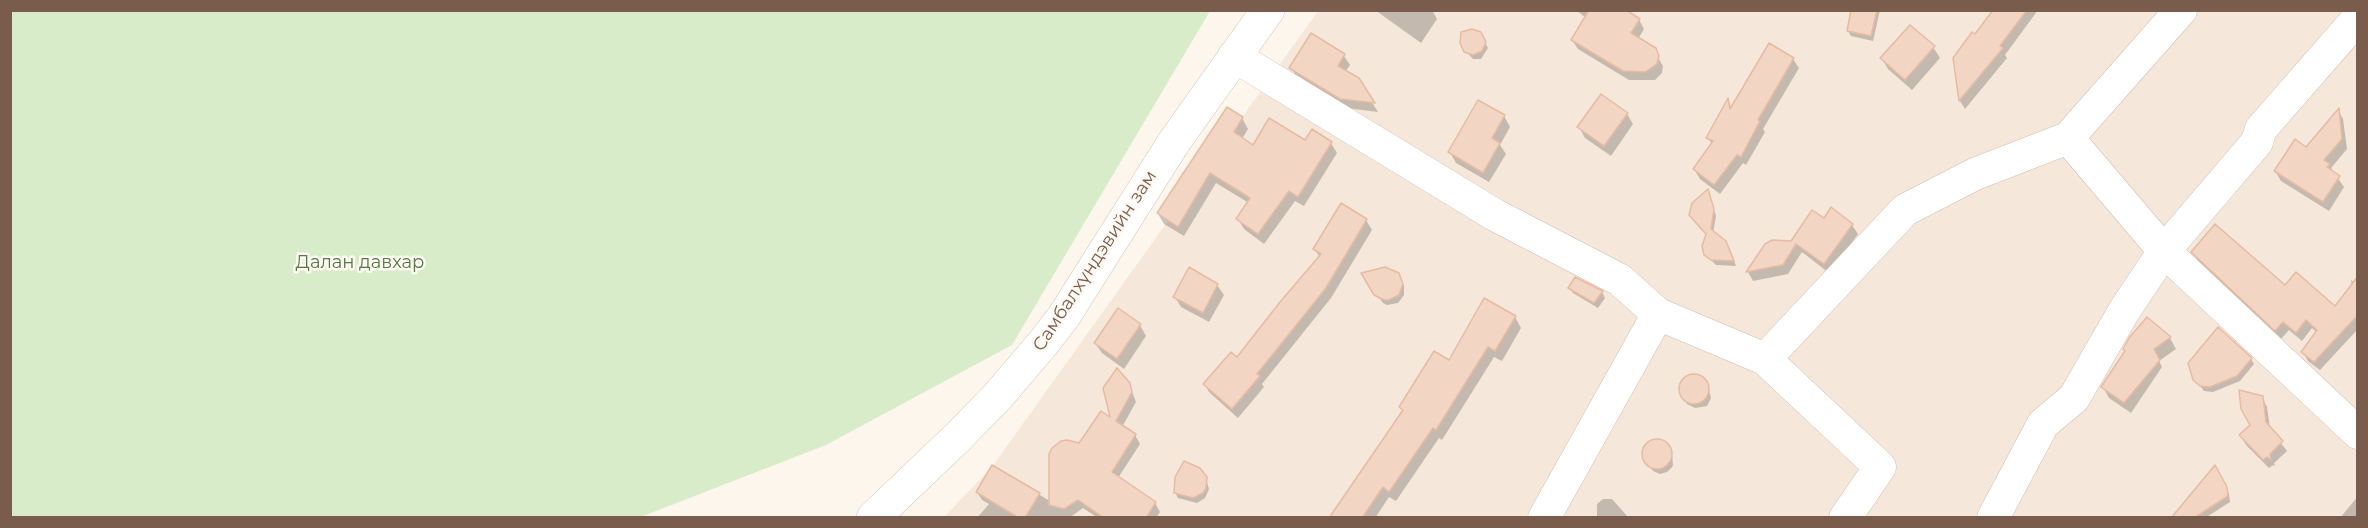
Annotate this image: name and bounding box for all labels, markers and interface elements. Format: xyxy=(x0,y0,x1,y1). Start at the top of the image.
street label: Самбалхүндэвийн зам xyxy=(1028,166,1162,356)
park label: Далан давхар xyxy=(296,252,424,274)

